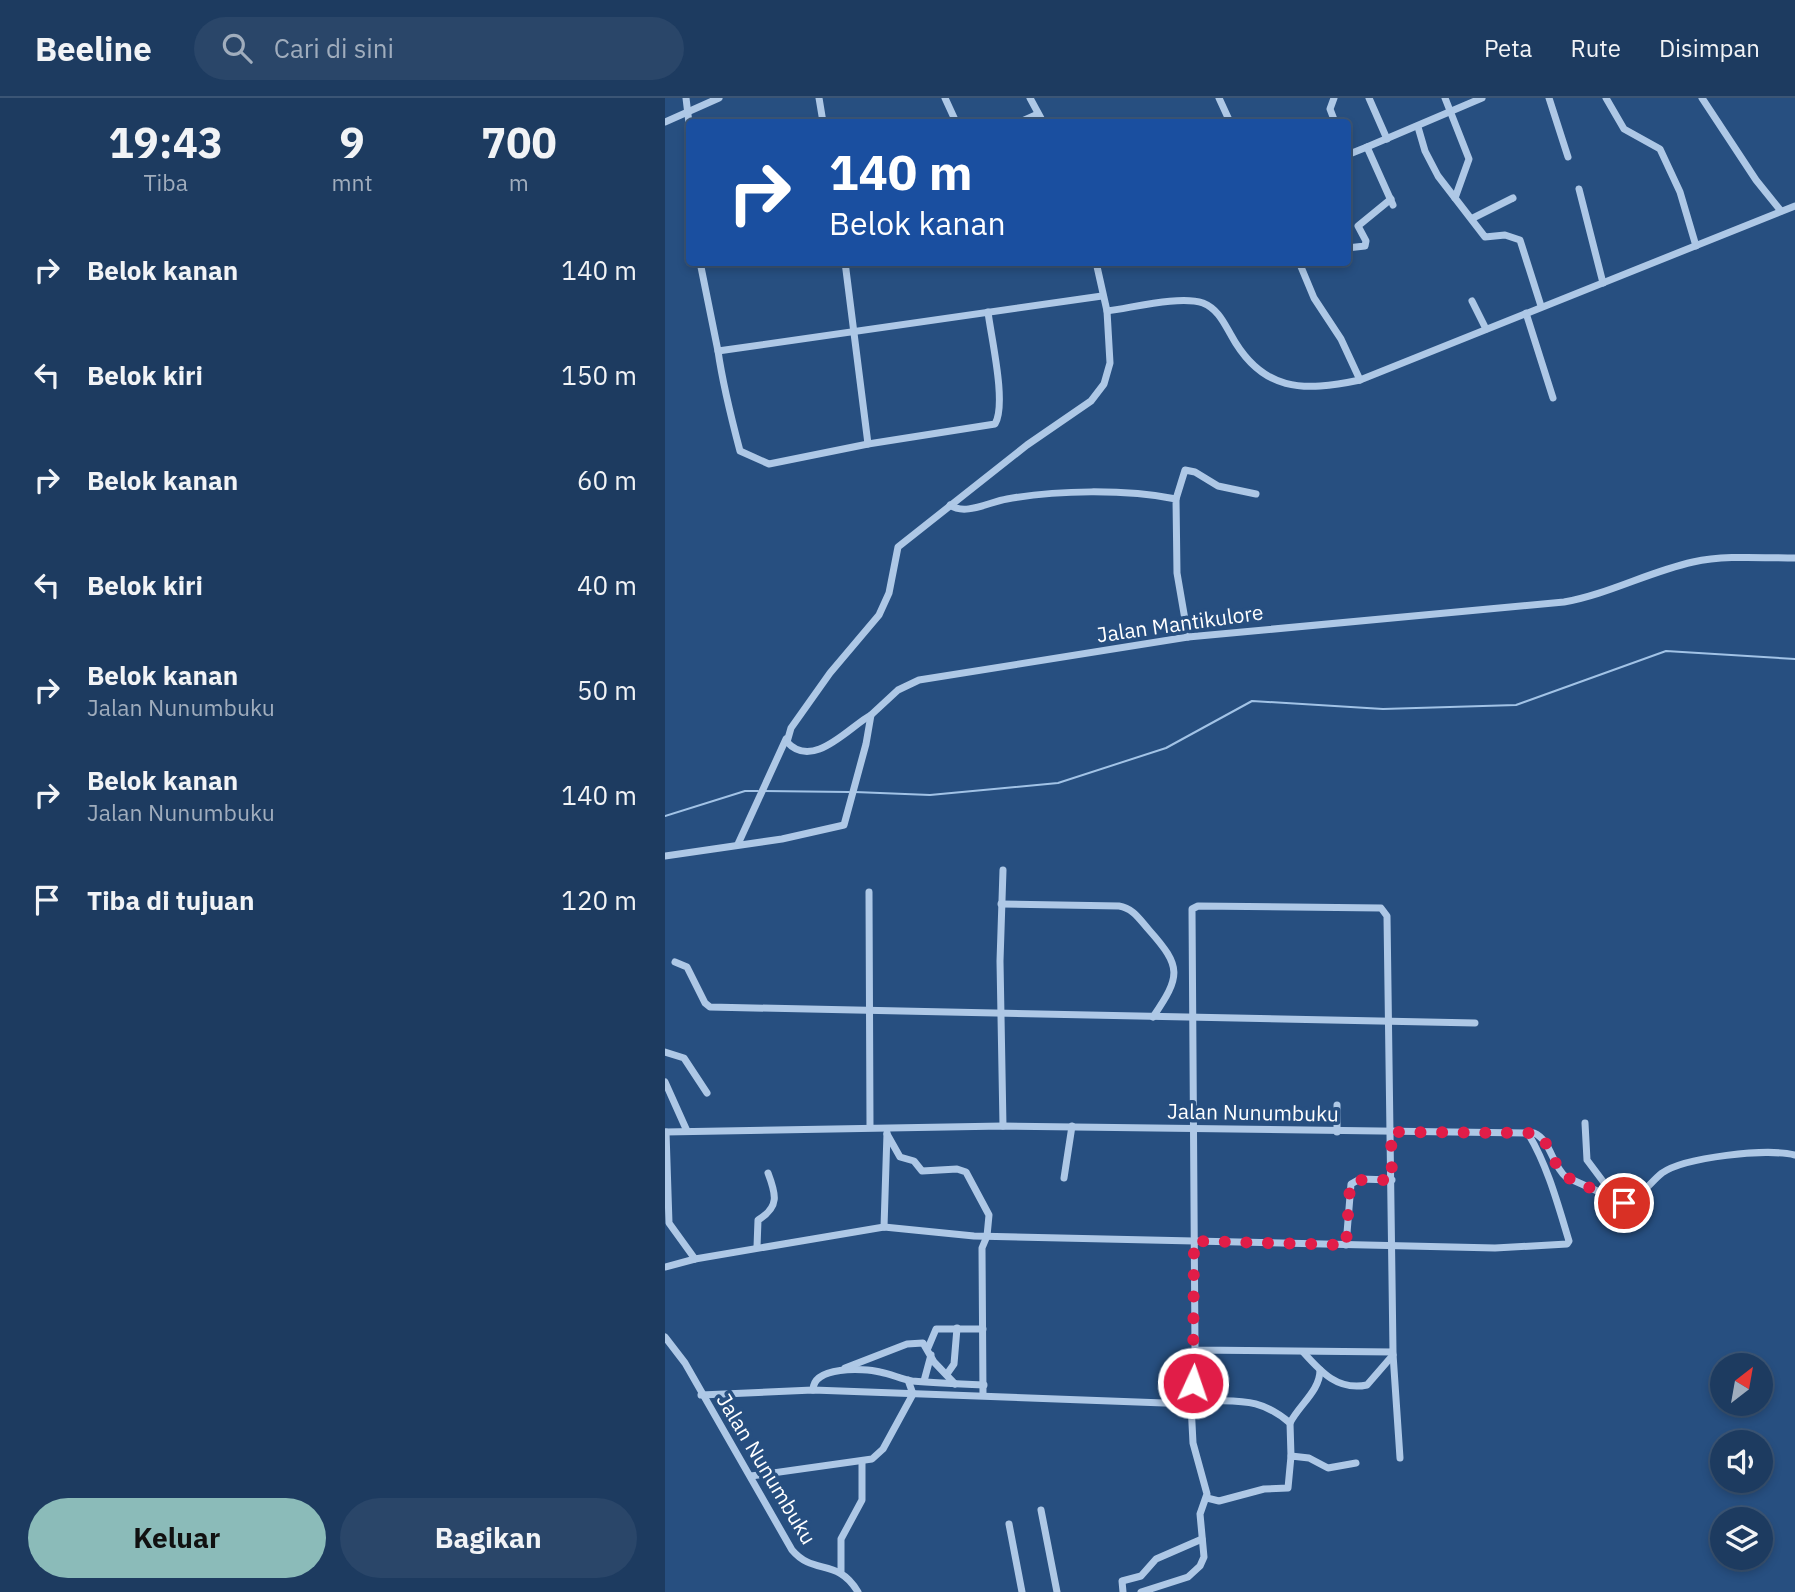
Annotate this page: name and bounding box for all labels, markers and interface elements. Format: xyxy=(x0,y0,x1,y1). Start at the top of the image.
search box xyxy=(194,17,684,80)
text: Beeline xyxy=(35,27,152,70)
icon: search xyxy=(218,29,256,67)
text: Cari di sini xyxy=(274,31,394,65)
text: Peta xyxy=(1484,32,1532,64)
text: Rute xyxy=(1570,32,1621,64)
text: Disimpan xyxy=(1659,32,1760,64)
text: 19:43 xyxy=(108,115,223,170)
text: 9 xyxy=(339,115,365,170)
text: 700 xyxy=(481,115,557,170)
text: 140 m xyxy=(829,140,973,203)
icon: right xyxy=(714,147,805,238)
text: Tiba xyxy=(143,167,188,197)
text: mnt xyxy=(331,167,373,197)
text: m xyxy=(509,167,529,197)
text: Belok kanan xyxy=(829,202,1006,244)
icon: right xyxy=(28,251,66,289)
text: Belok kanan xyxy=(87,253,238,287)
text: 140 m xyxy=(561,253,637,287)
icon: left xyxy=(28,356,66,394)
text: Belok kiri xyxy=(87,358,203,392)
text: 150 m xyxy=(561,358,637,392)
icon: right xyxy=(28,461,66,499)
text: Belok kanan xyxy=(87,463,238,497)
text: 60 m xyxy=(577,463,637,497)
icon: left xyxy=(28,566,66,604)
text: Belok kiri xyxy=(87,568,203,602)
text: 40 m xyxy=(577,568,637,602)
street label: Jalan Mantikulore xyxy=(1095,597,1265,649)
text: Belok kanan xyxy=(87,658,238,692)
icon: right xyxy=(28,671,66,709)
text: 50 m xyxy=(577,673,637,707)
text: Jalan Nunumbuku xyxy=(87,692,275,722)
text: Belok kanan xyxy=(87,763,238,797)
icon: right xyxy=(28,776,66,814)
text: 140 m xyxy=(561,778,637,812)
text: Jalan Nunumbuku xyxy=(87,797,275,827)
icon: arrive xyxy=(28,881,66,919)
text: Tiba di tujuan xyxy=(87,883,254,917)
text: 120 m xyxy=(561,883,637,917)
street label: Jalan Nunumbuku xyxy=(1167,1097,1339,1127)
pin xyxy=(1594,1173,1654,1233)
icon: arrive xyxy=(1605,1184,1643,1222)
position arrow xyxy=(1156,1346,1230,1420)
north arrow xyxy=(1710,1353,1773,1416)
map controls xyxy=(1710,1353,1773,1570)
street label: Jalan Nunumbuku xyxy=(711,1388,823,1549)
button: sound xyxy=(1710,1430,1773,1493)
button: Keluar xyxy=(28,1498,326,1578)
button: Bagikan xyxy=(340,1498,637,1578)
button: layers xyxy=(1710,1507,1773,1570)

